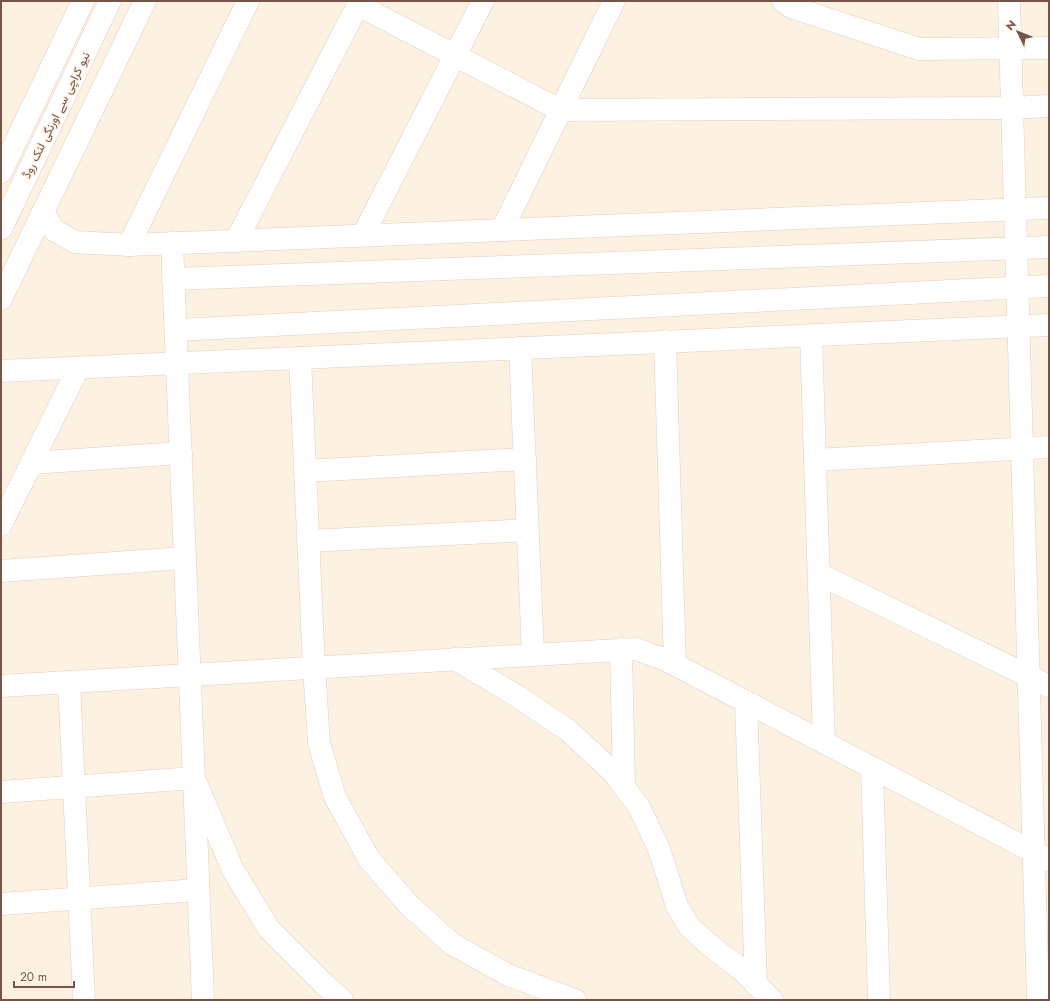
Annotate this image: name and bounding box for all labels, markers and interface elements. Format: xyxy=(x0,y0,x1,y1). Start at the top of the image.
north arrow xyxy=(998,12,1038,52)
text: N xyxy=(1002,17,1020,34)
street label: نیو کراچی سے اورنگی لنک روڈ xyxy=(17,49,95,181)
scale bar xyxy=(14,963,74,989)
text: 20 m xyxy=(20,968,47,986)

